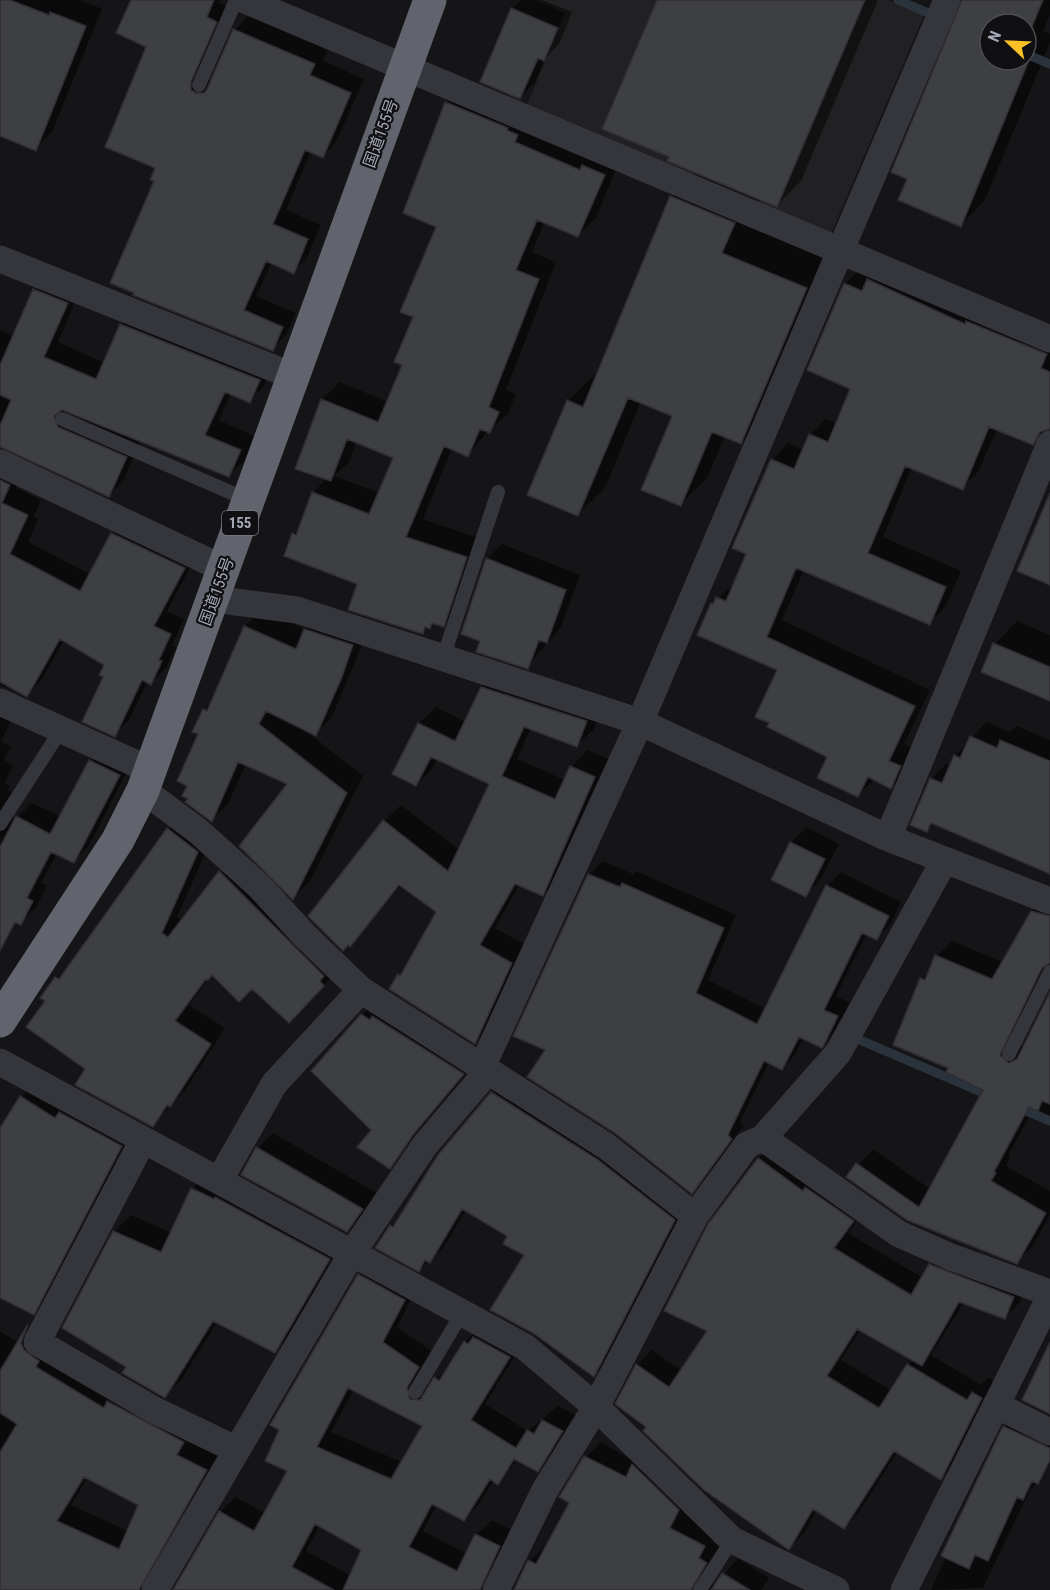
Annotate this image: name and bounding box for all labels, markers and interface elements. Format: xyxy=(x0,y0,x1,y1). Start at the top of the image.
north arrow xyxy=(978,12,1038,72)
text: N xyxy=(984,28,1005,45)
street label: 国道155号 xyxy=(359,96,402,170)
road number: 155 xyxy=(222,511,258,535)
street label: 国道155号 xyxy=(195,554,238,628)

